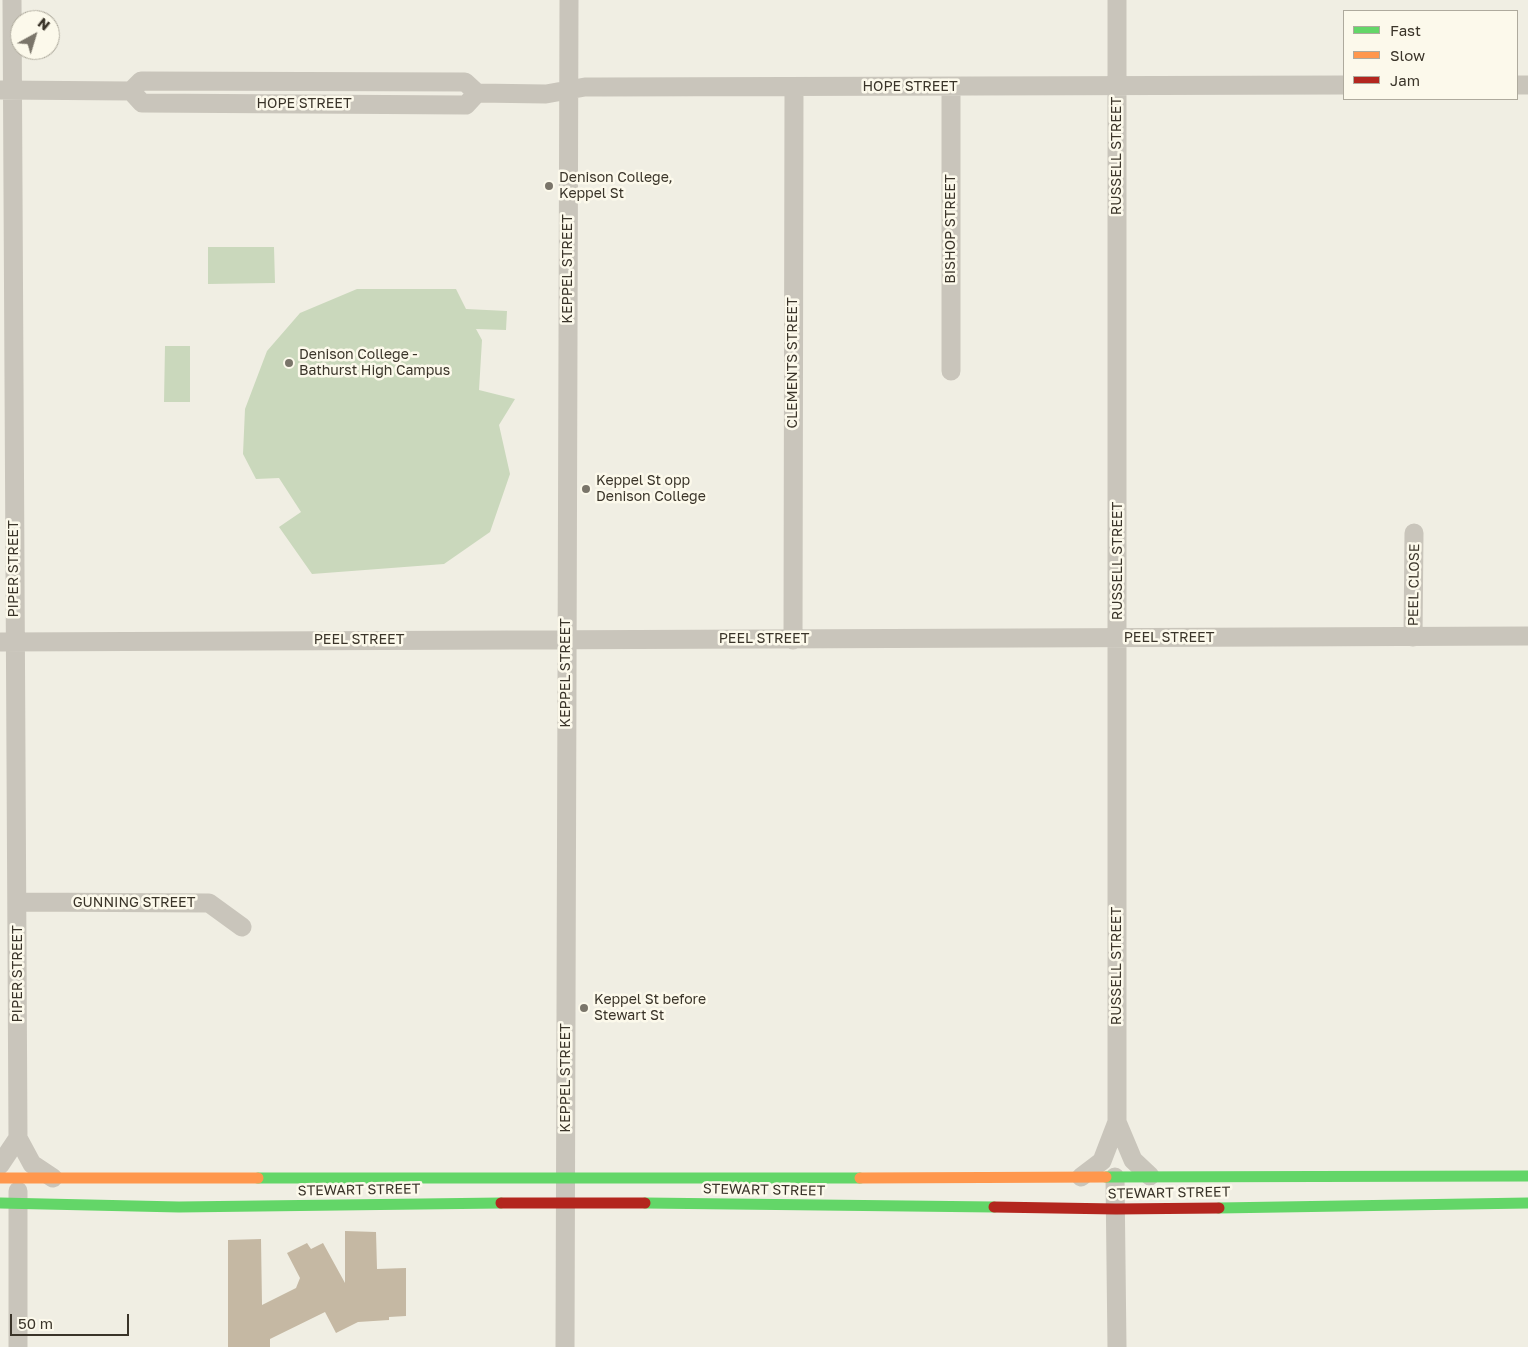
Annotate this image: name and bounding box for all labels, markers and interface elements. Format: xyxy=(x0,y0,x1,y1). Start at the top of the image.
north arrow xyxy=(10,10,60,60)
legend xyxy=(1343,10,1518,100)
text: N xyxy=(35,14,54,34)
text: Fast xyxy=(1390,21,1421,39)
text: Slow xyxy=(1390,46,1425,64)
text: Jam xyxy=(1390,71,1420,89)
street label: HOPE STREET xyxy=(862,79,958,95)
street label: HOPE STREET xyxy=(256,96,352,112)
street label: RUSSELL STREET xyxy=(1109,97,1125,215)
place label: Denison College, Keppel St xyxy=(559,170,673,202)
street label: BISHOP STREET xyxy=(943,174,959,284)
marker: Denison College, Keppel St xyxy=(543,180,555,192)
street label: KEPPEL STREET xyxy=(560,214,576,324)
street label: CLEMENTS STREET xyxy=(785,297,801,429)
place label: Denison College - Bathurst High Campus xyxy=(299,347,450,380)
marker: Denison College - Bathurst High Campus xyxy=(283,357,295,369)
place label: Keppel St opp Denison College xyxy=(596,473,706,506)
marker: Keppel St opp Denison College xyxy=(580,483,592,495)
street label: RUSSELL STREET xyxy=(1110,502,1126,620)
street label: PIPER STREET xyxy=(6,520,22,618)
street label: PEEL CLOSE xyxy=(1405,544,1423,626)
street label: KEPPEL STREET xyxy=(558,618,574,728)
street label: PEEL STREET xyxy=(1124,630,1214,646)
street label: PEEL STREET xyxy=(719,631,809,647)
street label: PEEL STREET xyxy=(314,632,404,648)
street label: GUNNING STREET xyxy=(73,895,195,911)
street label: RUSSELL STREET xyxy=(1109,907,1125,1025)
street label: PIPER STREET xyxy=(10,925,26,1023)
place label: Keppel St before Stewart St xyxy=(594,992,706,1024)
marker: Keppel St before Stewart St xyxy=(578,1002,590,1014)
street label: KEPPEL STREET xyxy=(558,1023,574,1133)
street label: STEWART STREET xyxy=(298,1181,420,1199)
street label: STEWART STREET xyxy=(703,1181,825,1199)
street label: STEWART STREET xyxy=(1108,1184,1230,1202)
scale bar xyxy=(12,1304,131,1336)
text: 50 m xyxy=(18,1314,53,1332)

